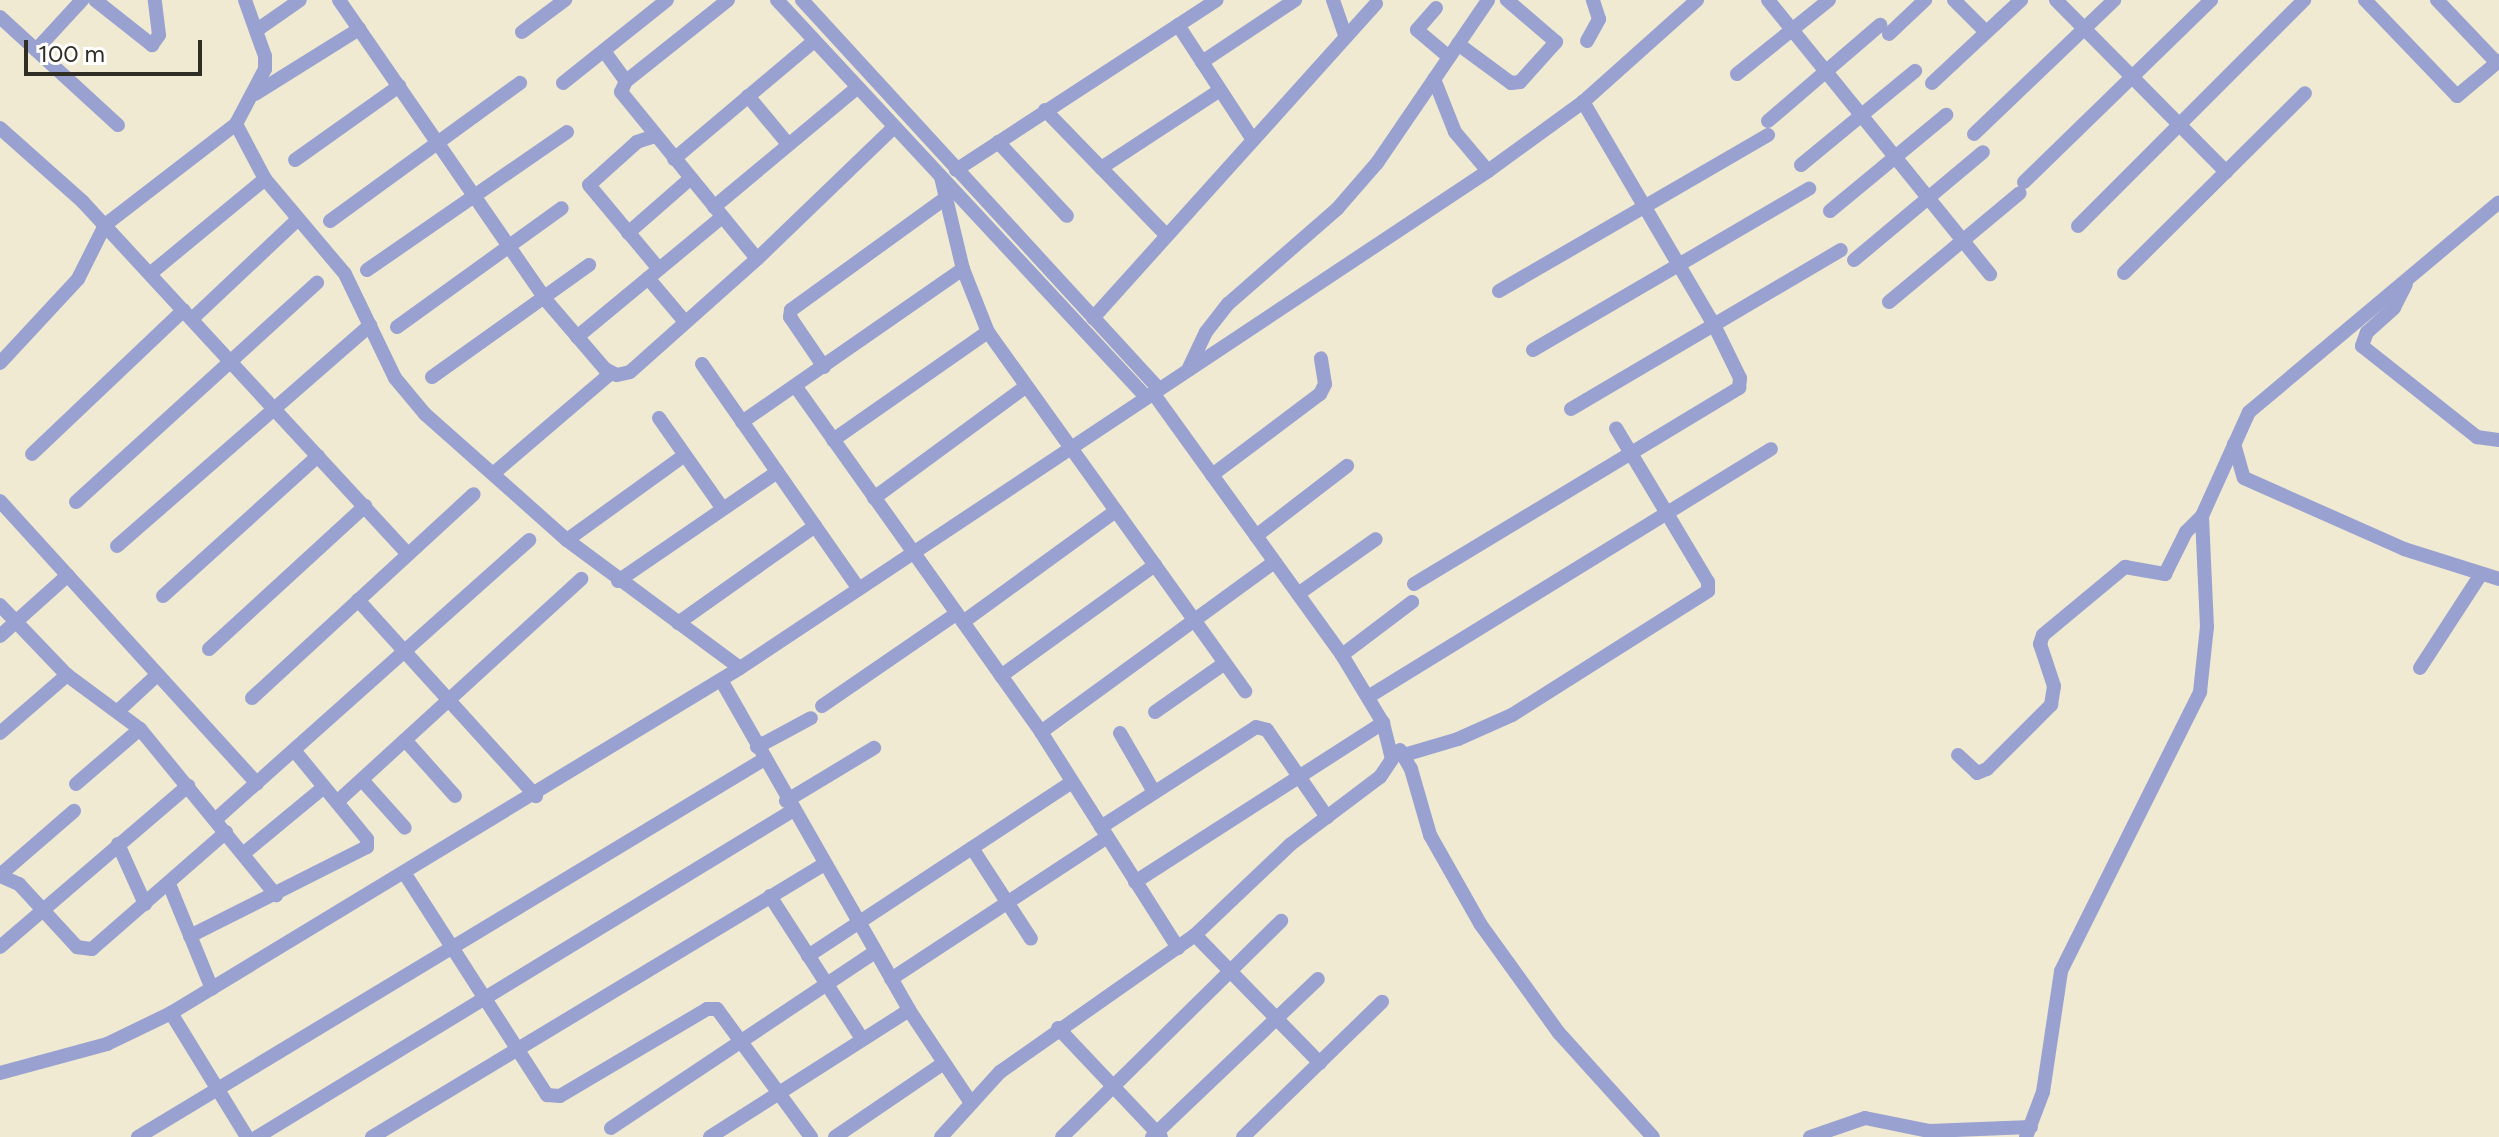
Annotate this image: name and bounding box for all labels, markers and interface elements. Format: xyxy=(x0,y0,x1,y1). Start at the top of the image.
scale bar xyxy=(28,24,206,74)
text: 100 m xyxy=(38,39,105,68)

